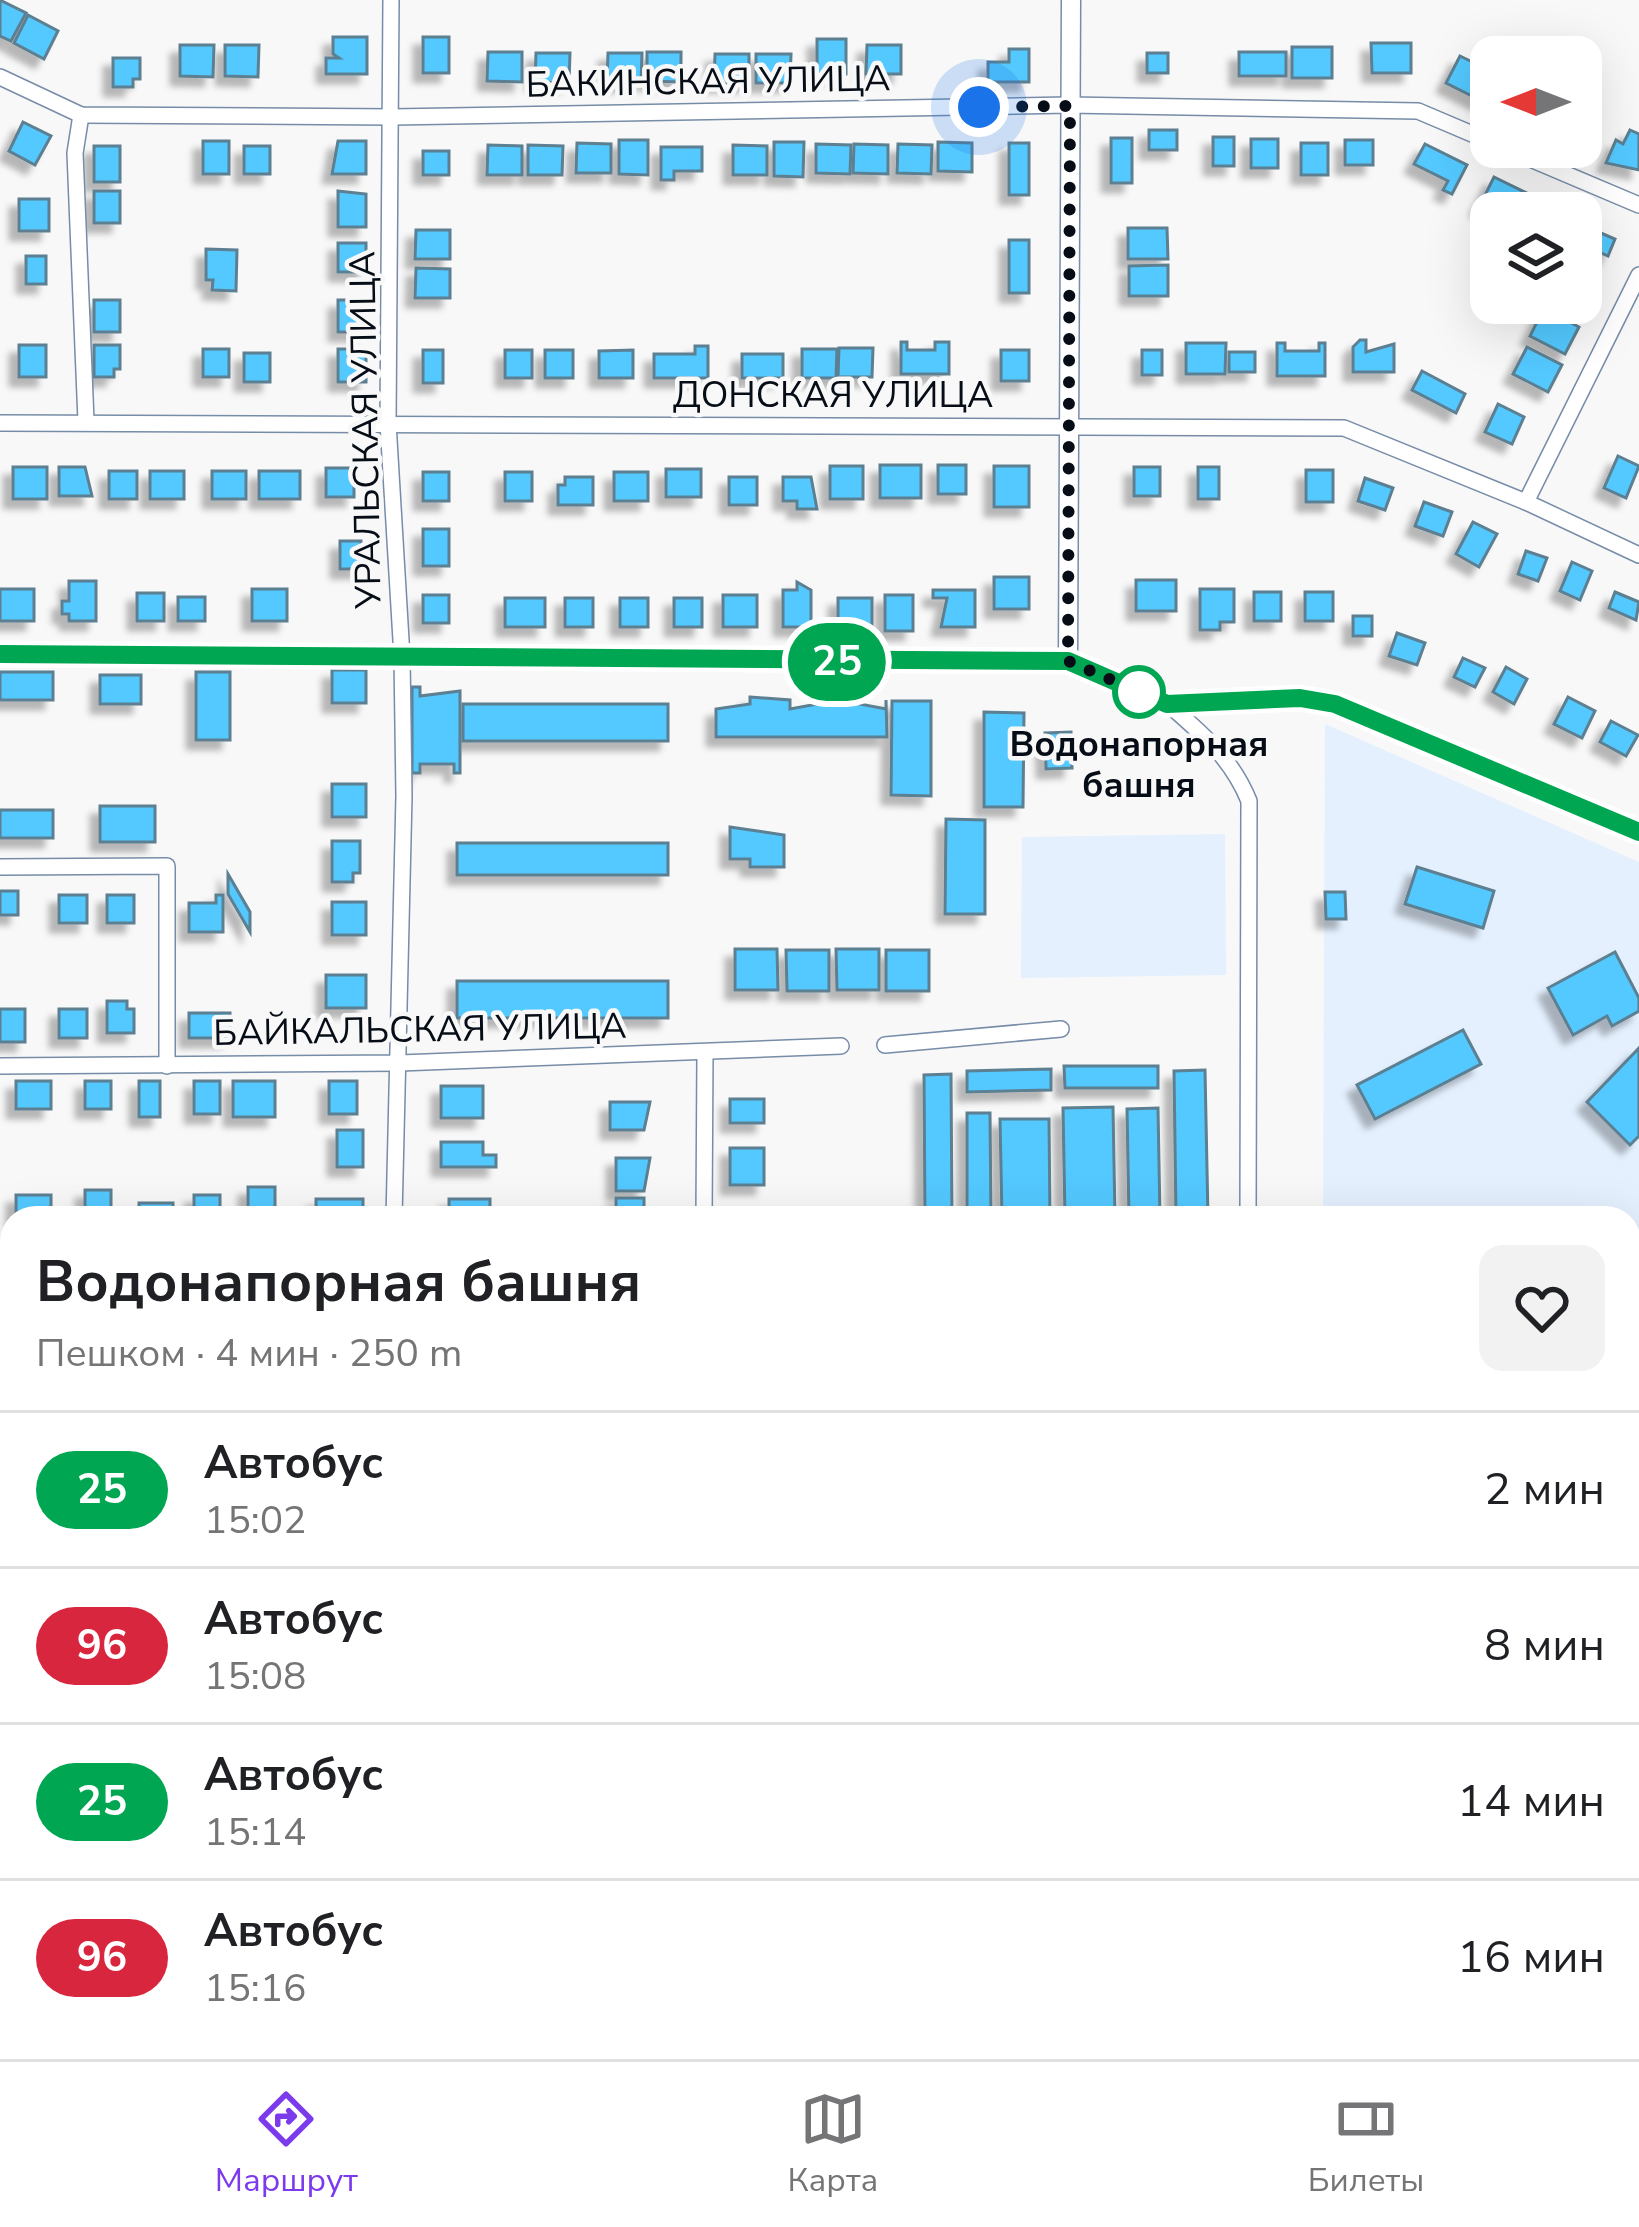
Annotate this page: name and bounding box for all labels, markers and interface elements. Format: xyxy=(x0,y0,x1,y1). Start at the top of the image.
north arrow xyxy=(1470,36,1602,168)
map controls xyxy=(1470,36,1602,324)
street label: БАКИНСКАЯ УЛИЦА xyxy=(525,54,891,110)
your location xyxy=(949,77,1009,137)
button: layers xyxy=(1470,192,1602,324)
street label: УРАЛЬСКАЯ УЛИЦА xyxy=(338,251,394,610)
street label: ДОНСКАЯ УЛИЦА xyxy=(673,371,993,420)
line badge: 25 xyxy=(783,623,891,701)
text: 25 xyxy=(812,633,862,690)
marker: Водонапорная башня xyxy=(1114,667,1164,717)
place label: Водонапорная башня xyxy=(1010,720,1268,810)
street label: БАЙКАЛЬСКАЯ УЛИЦА xyxy=(213,1002,627,1058)
text: Водонапорная башня xyxy=(36,1243,641,1321)
button: heart xyxy=(1479,1245,1605,1371)
text: Пешком · 4 мин · 250 m xyxy=(36,1327,462,1380)
text: Автобус xyxy=(204,1433,383,1494)
text: 2 мин xyxy=(1484,1459,1605,1520)
text: 25 xyxy=(77,1461,127,1518)
text: 15:02 xyxy=(204,1494,307,1547)
text: Автобус xyxy=(204,1589,383,1650)
text: 8 мин xyxy=(1484,1615,1605,1676)
text: 96 xyxy=(77,1617,127,1674)
text: 15:08 xyxy=(204,1650,307,1703)
text: Автобус xyxy=(204,1745,383,1806)
text: 14 мин xyxy=(1457,1771,1605,1832)
text: 25 xyxy=(77,1773,127,1830)
text: 15:14 xyxy=(204,1806,307,1859)
text: Автобус xyxy=(204,1901,383,1962)
text: 16 мин xyxy=(1457,1927,1605,1988)
text: 96 xyxy=(77,1929,127,1986)
text: 15:16 xyxy=(204,1962,307,2015)
tab: Маршрут xyxy=(215,2086,358,2203)
tab: Карта xyxy=(787,2086,878,2203)
tab: Билеты xyxy=(1308,2086,1424,2203)

